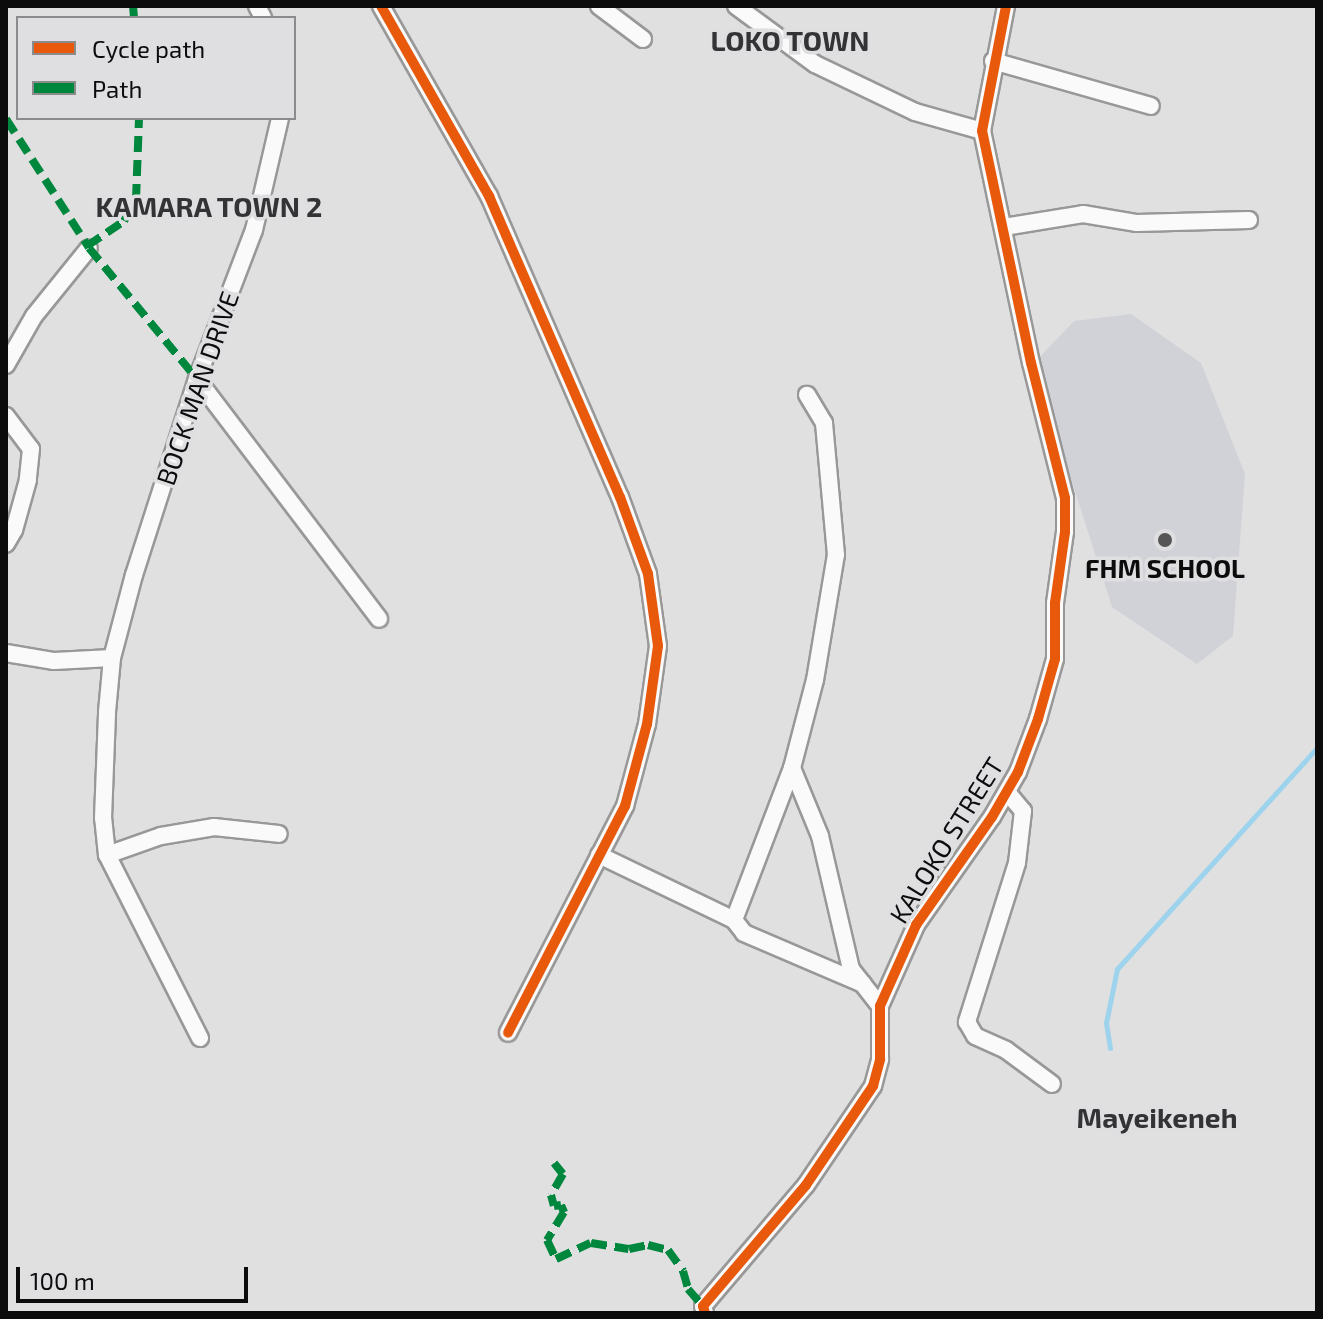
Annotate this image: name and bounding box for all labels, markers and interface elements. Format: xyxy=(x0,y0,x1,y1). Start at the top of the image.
legend xyxy=(16,16,296,120)
district label: LOKO TOWN xyxy=(710,23,870,57)
text: Cycle path xyxy=(92,34,205,63)
text: Path xyxy=(92,74,142,103)
district label: KAMARA TOWN 2 xyxy=(95,189,323,223)
street label: BOCK MAN DRIVE xyxy=(149,287,245,489)
marker: FHM SCHOOL xyxy=(1156,531,1174,549)
place label: FHM SCHOOL xyxy=(1085,552,1245,584)
street label: KALOKO STREET xyxy=(882,751,1010,929)
district label: Mayeikeneh xyxy=(1077,1100,1237,1134)
scale bar xyxy=(20,1251,252,1301)
text: 100 m xyxy=(30,1266,95,1295)

